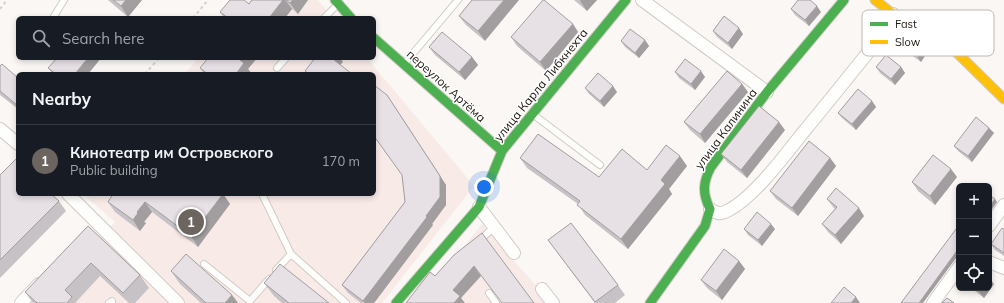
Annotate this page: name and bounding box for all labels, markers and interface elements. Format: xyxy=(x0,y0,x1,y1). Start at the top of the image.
legend xyxy=(862,10,994,56)
search box xyxy=(16,16,376,60)
text: Fast xyxy=(895,17,917,31)
street label: улица Карла Либкнехта xyxy=(490,25,591,144)
icon: search xyxy=(30,27,52,49)
text: Search here xyxy=(62,29,144,48)
text: Slow xyxy=(895,35,921,49)
street label: переулок Артёма xyxy=(404,46,489,125)
street label: улица Калинина xyxy=(691,85,760,172)
text: Nearby xyxy=(32,88,91,109)
text: Кинотеатр им Островского xyxy=(70,143,273,162)
text: 1 xyxy=(41,153,49,169)
text: 170 m xyxy=(322,153,360,169)
text: Public building xyxy=(70,162,158,178)
your location xyxy=(474,177,494,197)
map controls xyxy=(956,183,992,291)
button: + xyxy=(956,183,992,219)
pin: 1 xyxy=(178,207,204,237)
button: − xyxy=(956,219,992,255)
button: locate xyxy=(956,255,992,291)

